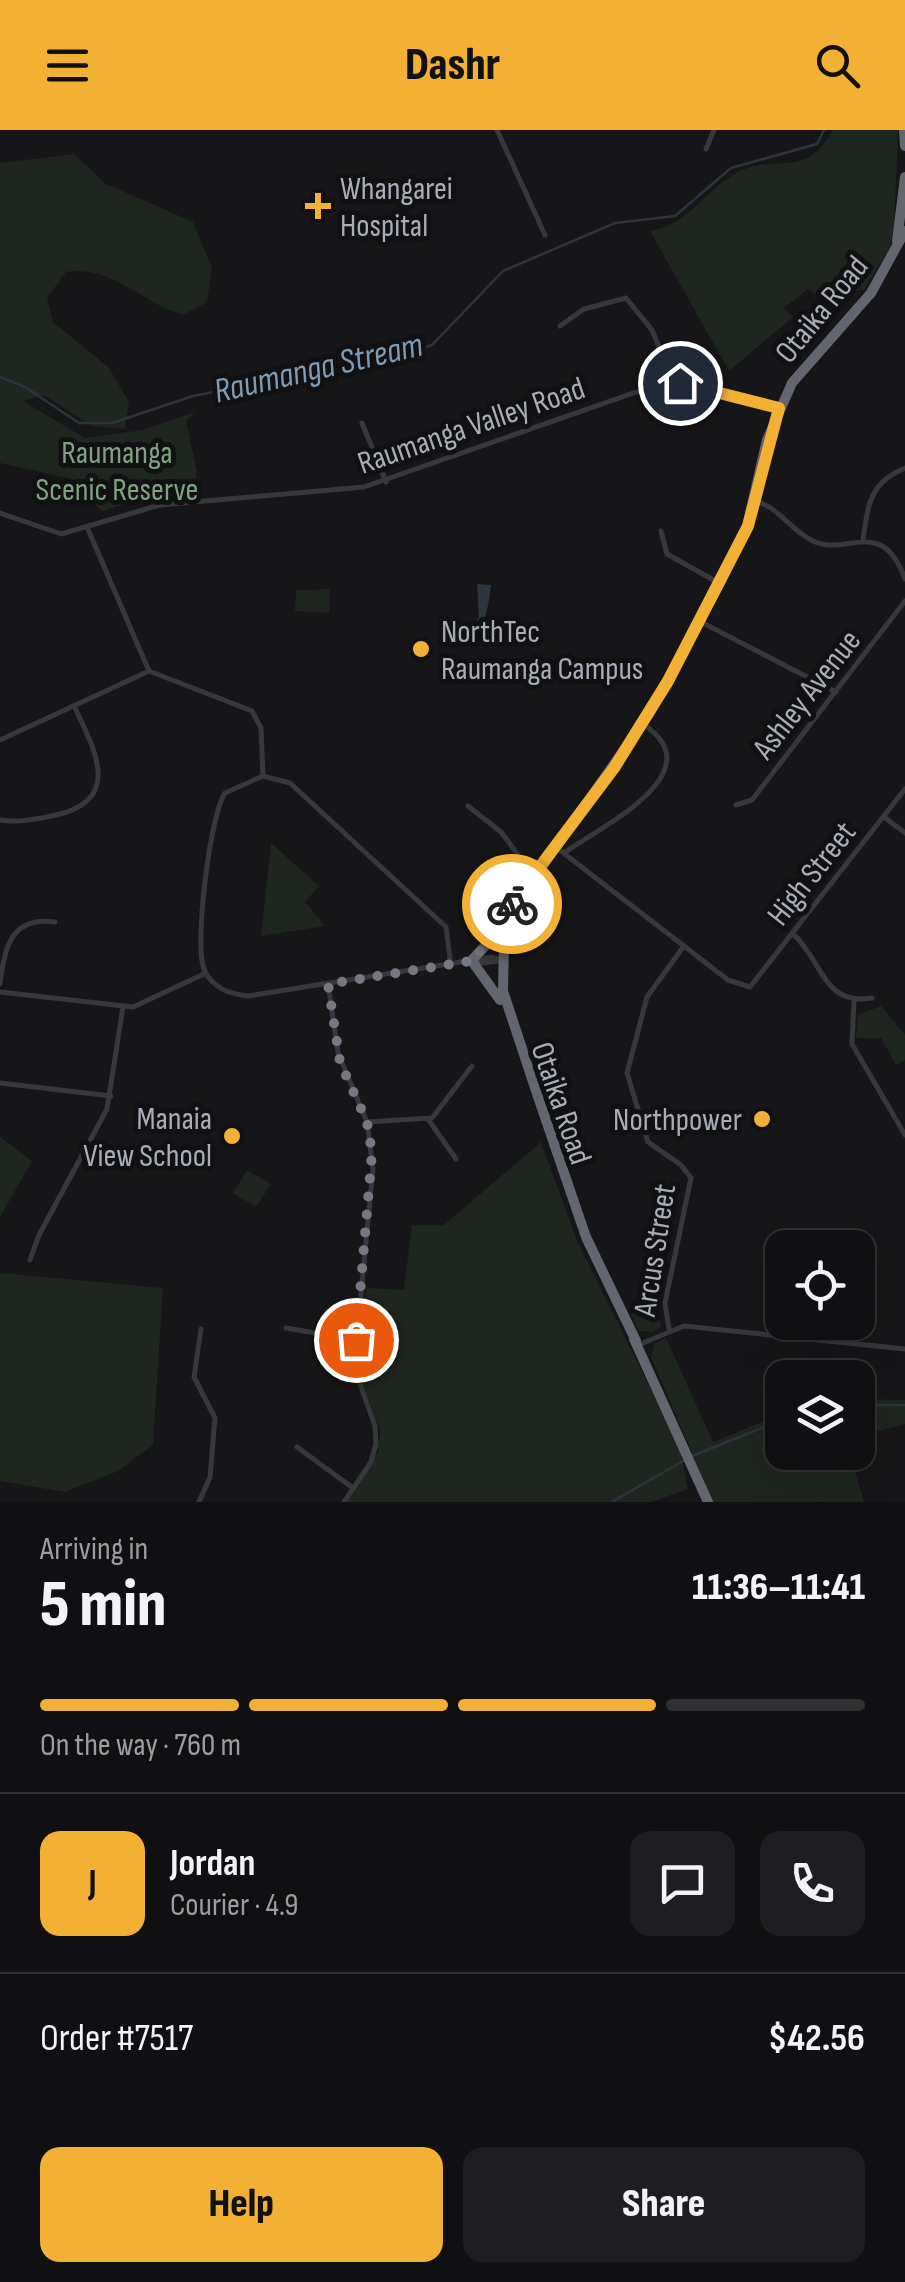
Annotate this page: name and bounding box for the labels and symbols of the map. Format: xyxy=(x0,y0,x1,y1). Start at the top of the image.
place label: Whangarei Hospital xyxy=(340,170,453,246)
marker: Whangarei Hospital xyxy=(305,193,331,219)
street label: Otaika Road xyxy=(767,248,877,371)
water label: Raumanga Stream xyxy=(210,324,427,413)
pin xyxy=(638,341,723,426)
street label: Raumanga Valley Road xyxy=(353,369,590,484)
park label: Raumanga Scenic Reserve xyxy=(36,434,198,510)
place label: NorthTec Raumanga Campus xyxy=(441,613,643,689)
street label: Ashley Avenue xyxy=(744,623,870,768)
marker: NorthTec Raumanga Campus xyxy=(410,638,432,660)
street label: High Street xyxy=(759,814,865,934)
courier xyxy=(462,854,562,954)
street label: Otaika Road xyxy=(522,1037,600,1170)
place label: Manaia View School xyxy=(83,1100,212,1176)
place label: Northpower xyxy=(613,1101,742,1140)
marker: Northpower xyxy=(751,1108,773,1130)
marker: Manaia View School xyxy=(221,1125,243,1147)
street label: Arcus Street xyxy=(626,1181,685,1320)
pin xyxy=(314,1298,399,1383)

